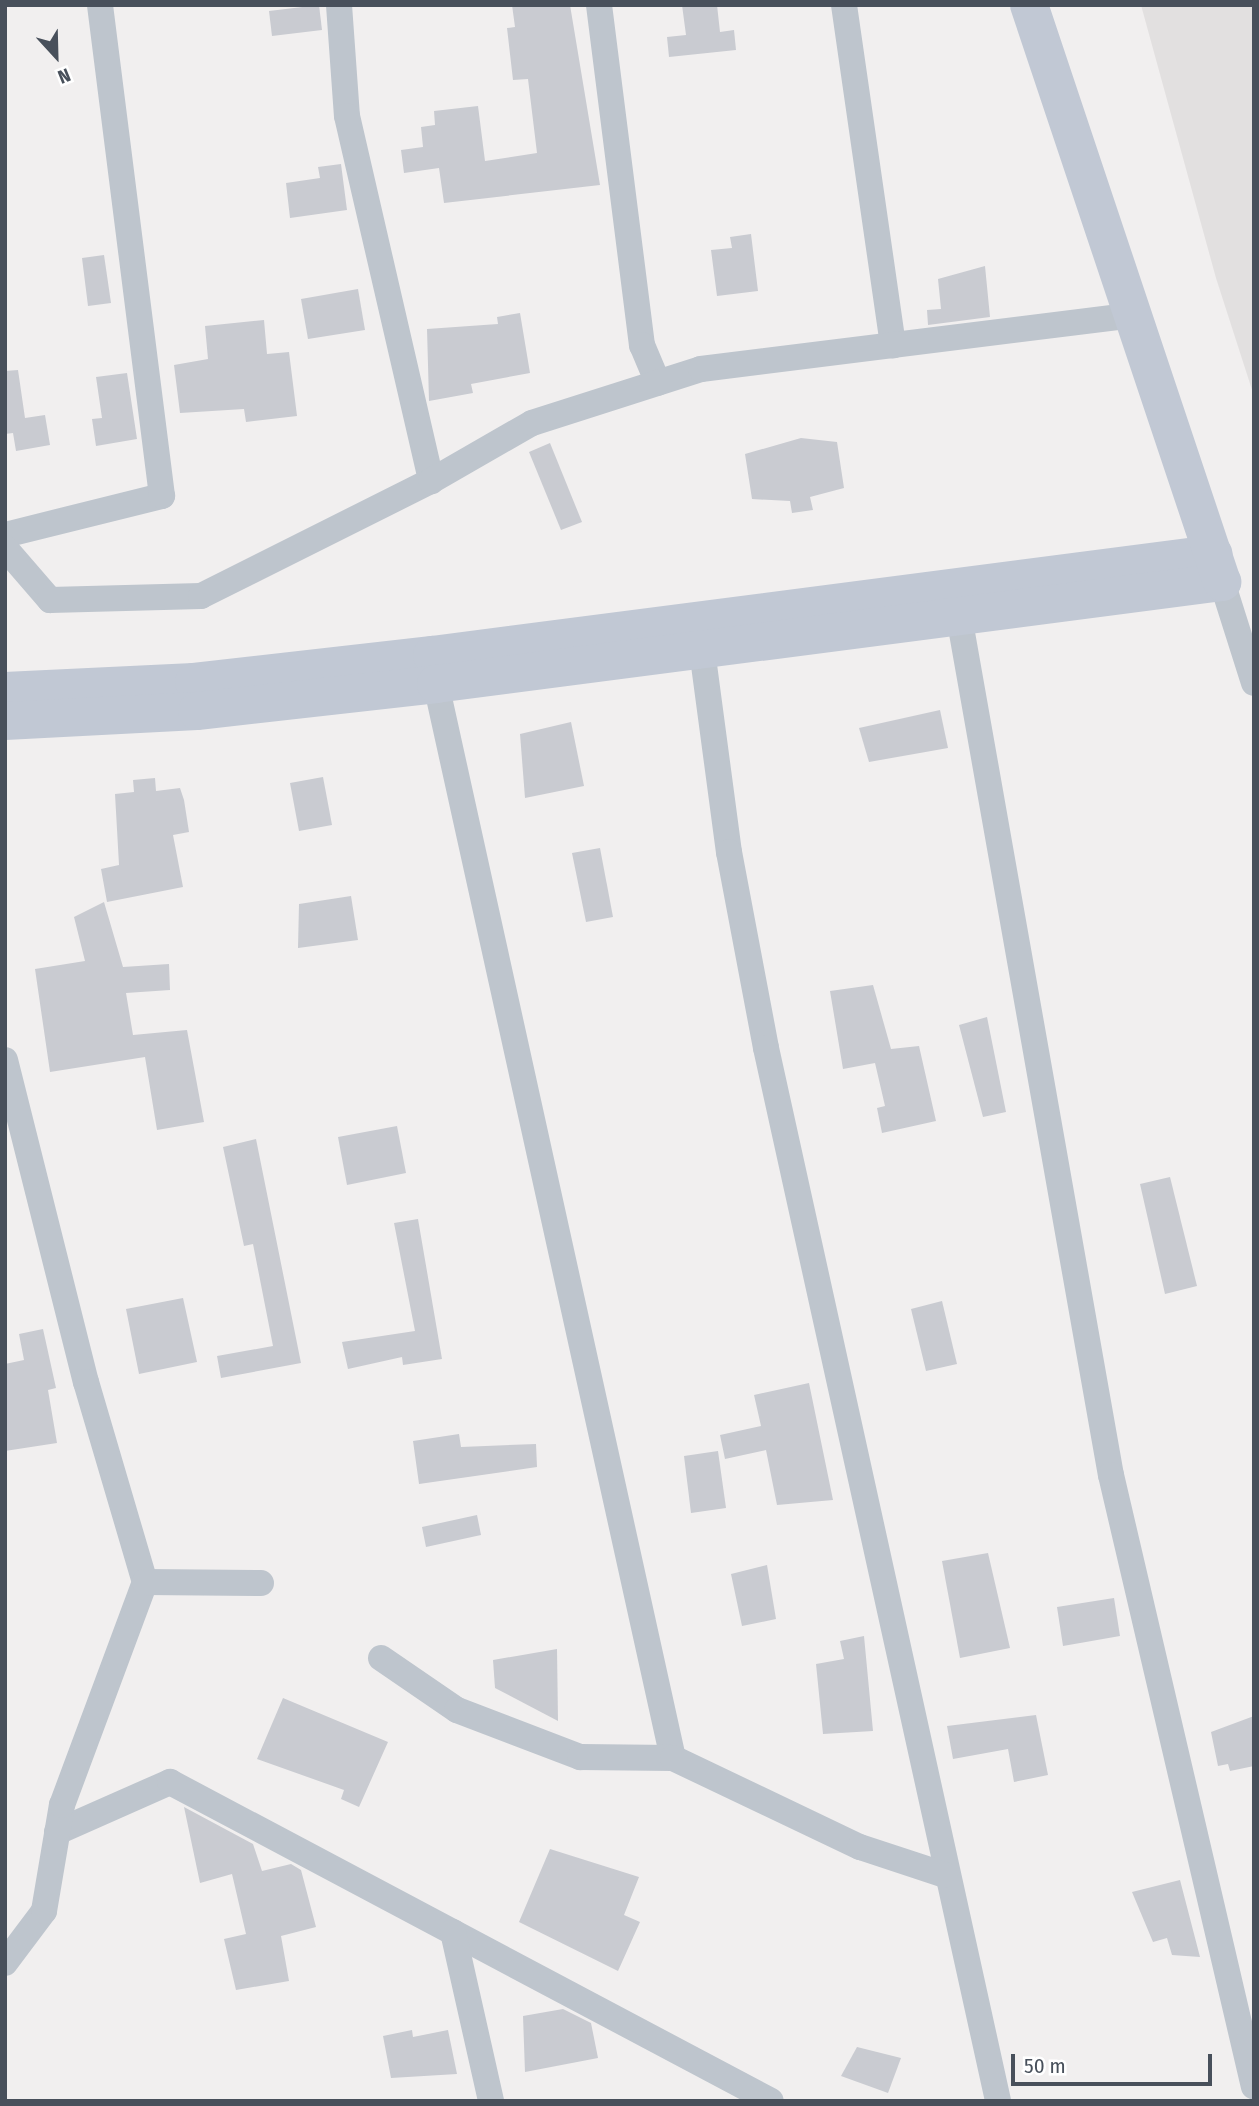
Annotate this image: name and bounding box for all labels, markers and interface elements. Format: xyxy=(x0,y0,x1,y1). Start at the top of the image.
north arrow xyxy=(21,21,91,91)
text: N xyxy=(54,63,74,89)
scale bar xyxy=(1014,2039,1215,2084)
text: 50 m xyxy=(1024,2053,1066,2079)

